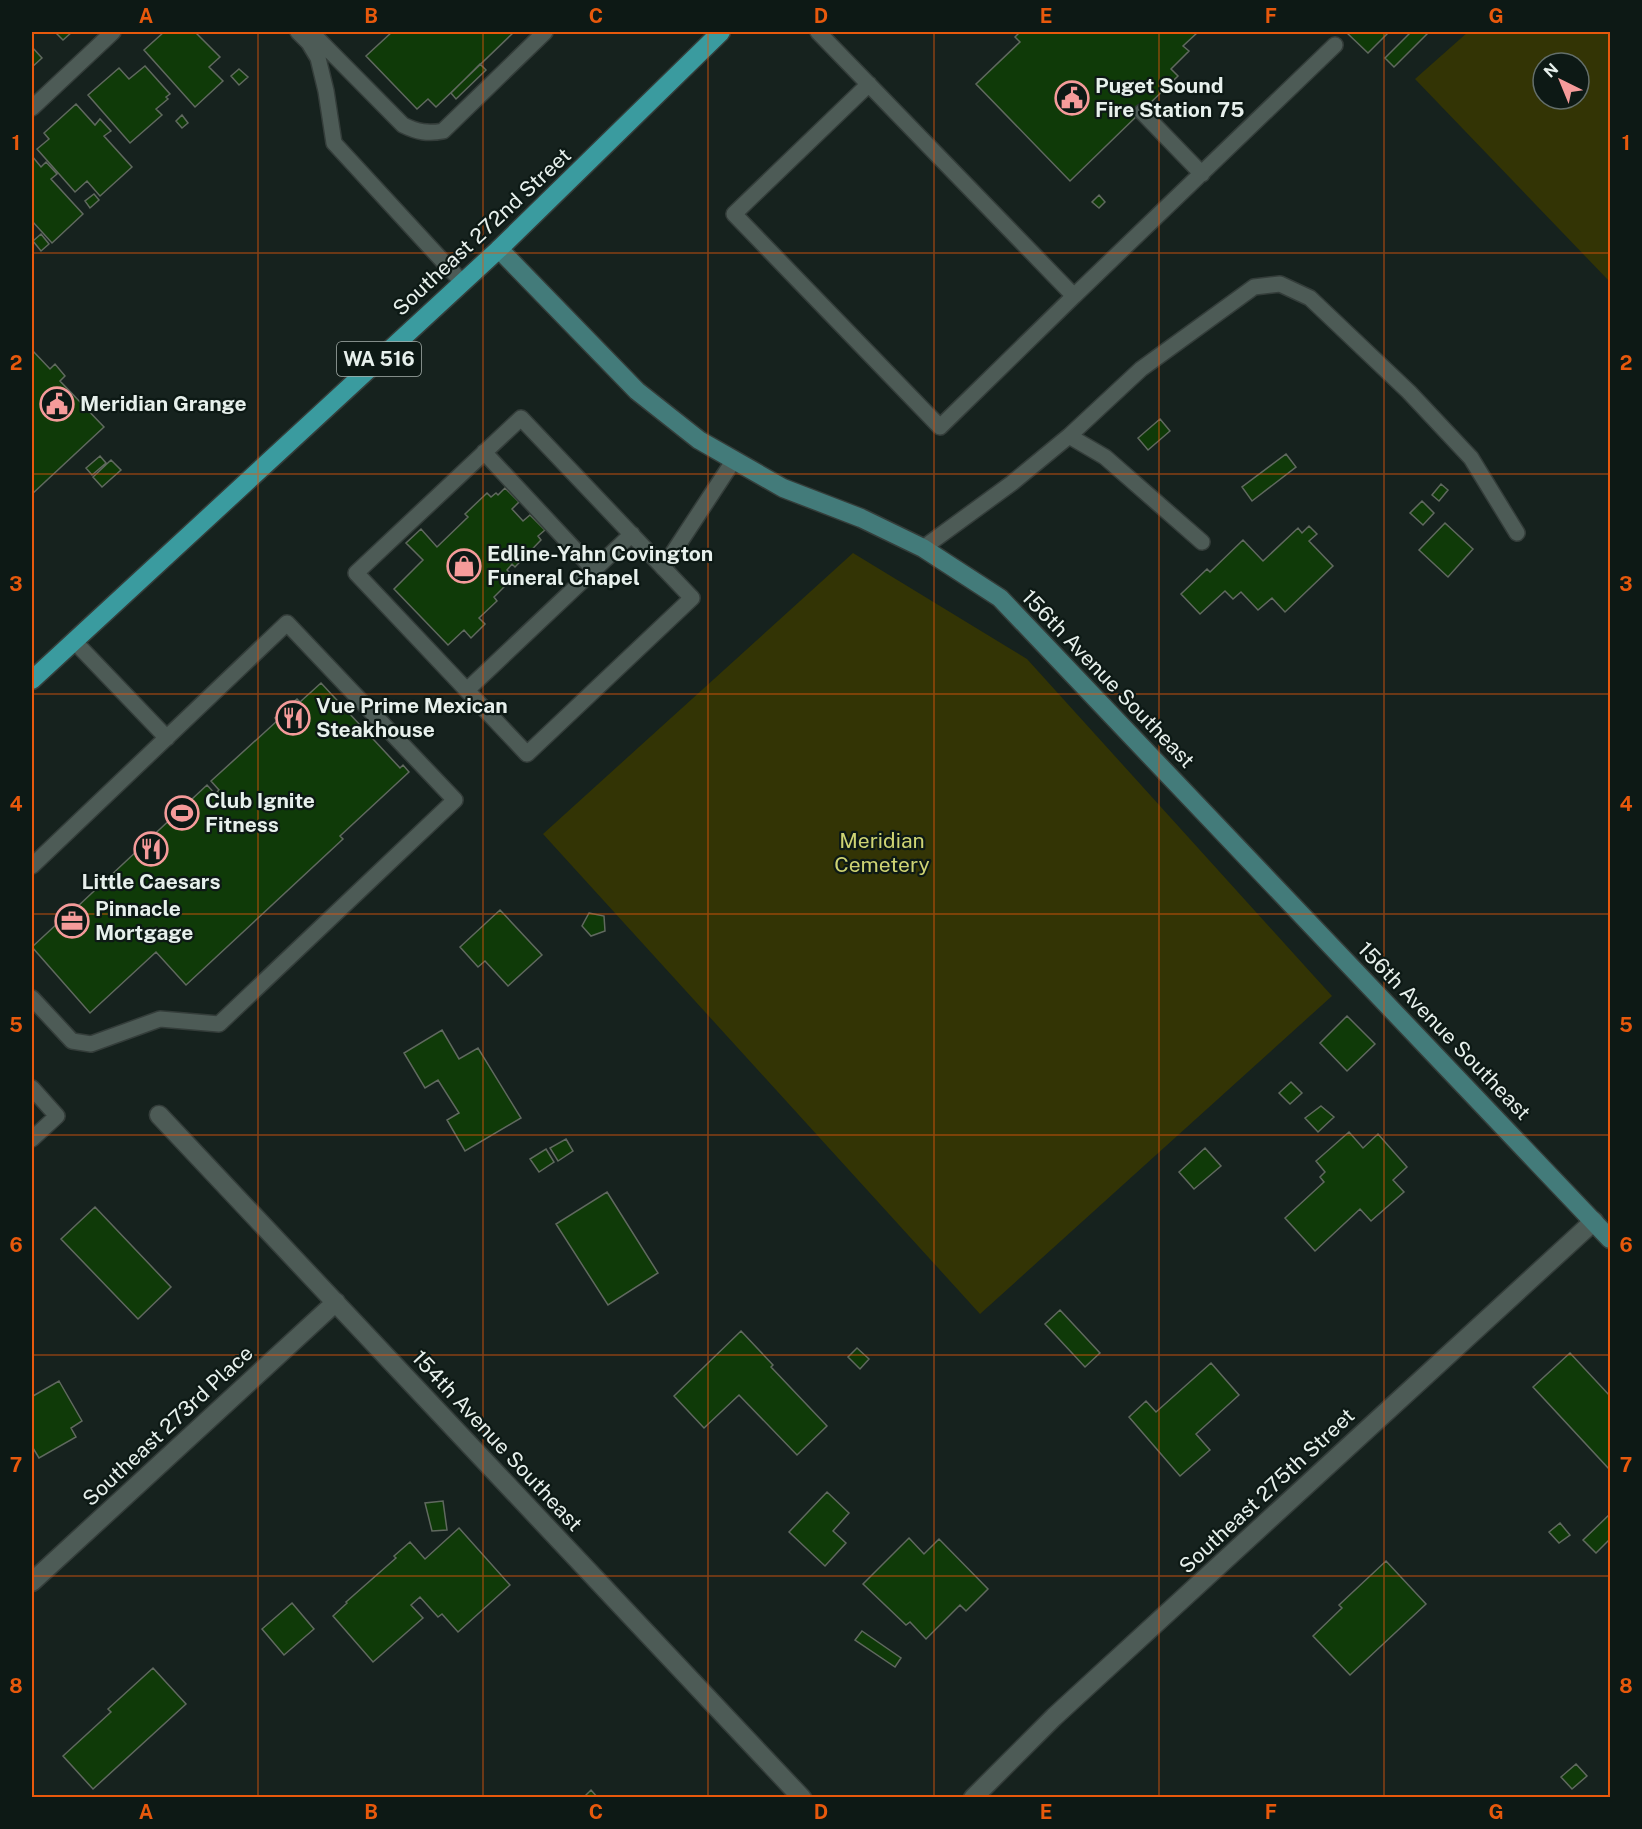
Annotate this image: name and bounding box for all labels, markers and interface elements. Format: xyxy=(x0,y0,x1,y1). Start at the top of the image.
text: A xyxy=(139,4,153,28)
text: B xyxy=(364,4,378,28)
text: C xyxy=(589,4,603,28)
text: D xyxy=(814,4,828,28)
text: E xyxy=(1040,4,1052,28)
text: F xyxy=(1265,4,1277,28)
text: G xyxy=(1488,4,1504,28)
north arrow xyxy=(1531,51,1591,111)
text: N xyxy=(1540,59,1562,82)
place label: Puget Sound Fire Station 75 xyxy=(1095,73,1244,122)
public building icon: Puget Sound Fire Station 75 xyxy=(1054,80,1090,116)
text: 1 xyxy=(12,131,20,155)
text: 1 xyxy=(1622,131,1630,155)
street label: Southeast 272nd Street xyxy=(388,143,576,321)
road number: WA 516 xyxy=(337,342,421,376)
text: 2 xyxy=(10,351,22,375)
text: 2 xyxy=(1620,351,1632,375)
public building icon: Meridian Grange xyxy=(39,386,75,422)
place label: Meridian Grange xyxy=(80,391,247,416)
place label: Edline-Yahn Covington Funeral Chapel xyxy=(487,541,713,590)
shop icon: Edline-Yahn Covington Funeral Chapel xyxy=(446,548,482,584)
text: 3 xyxy=(9,572,23,596)
text: 3 xyxy=(1619,572,1633,596)
street label: 156th Avenue Southeast xyxy=(1017,584,1200,773)
place label: Vue Prime Mexican Steakhouse xyxy=(316,693,508,742)
restaurant icon: Vue Prime Mexican Steakhouse xyxy=(275,700,311,736)
place label: Club Ignite Fitness xyxy=(205,788,315,837)
text: 4 xyxy=(9,792,23,816)
text: 4 xyxy=(1619,792,1633,816)
sports icon: Club Ignite Fitness xyxy=(164,795,200,831)
park label: Meridian Cemetery xyxy=(834,828,930,877)
restaurant icon: Little Caesars xyxy=(133,831,169,867)
place label: Little Caesars xyxy=(81,869,221,894)
place label: Pinnacle Mortgage xyxy=(95,896,193,945)
office icon: Pinnacle Mortgage xyxy=(54,903,90,939)
street label: 156th Avenue Southeast xyxy=(1353,936,1536,1125)
text: 5 xyxy=(9,1013,23,1037)
text: 5 xyxy=(1619,1013,1633,1037)
text: 6 xyxy=(9,1233,23,1257)
text: 6 xyxy=(1619,1233,1633,1257)
street label: Southeast 273rd Place xyxy=(77,1340,258,1511)
street label: 154th Avenue Southeast xyxy=(407,1345,588,1536)
street label: Southeast 275th Street xyxy=(1174,1403,1360,1578)
text: 7 xyxy=(10,1453,22,1477)
text: 7 xyxy=(1620,1453,1632,1477)
text: 8 xyxy=(9,1674,23,1698)
text: 8 xyxy=(1619,1674,1633,1698)
text: A xyxy=(139,1800,153,1824)
text: B xyxy=(364,1800,378,1824)
text: C xyxy=(589,1800,603,1824)
text: D xyxy=(814,1800,828,1824)
text: E xyxy=(1040,1800,1052,1824)
text: F xyxy=(1265,1800,1277,1824)
text: G xyxy=(1488,1800,1504,1824)

